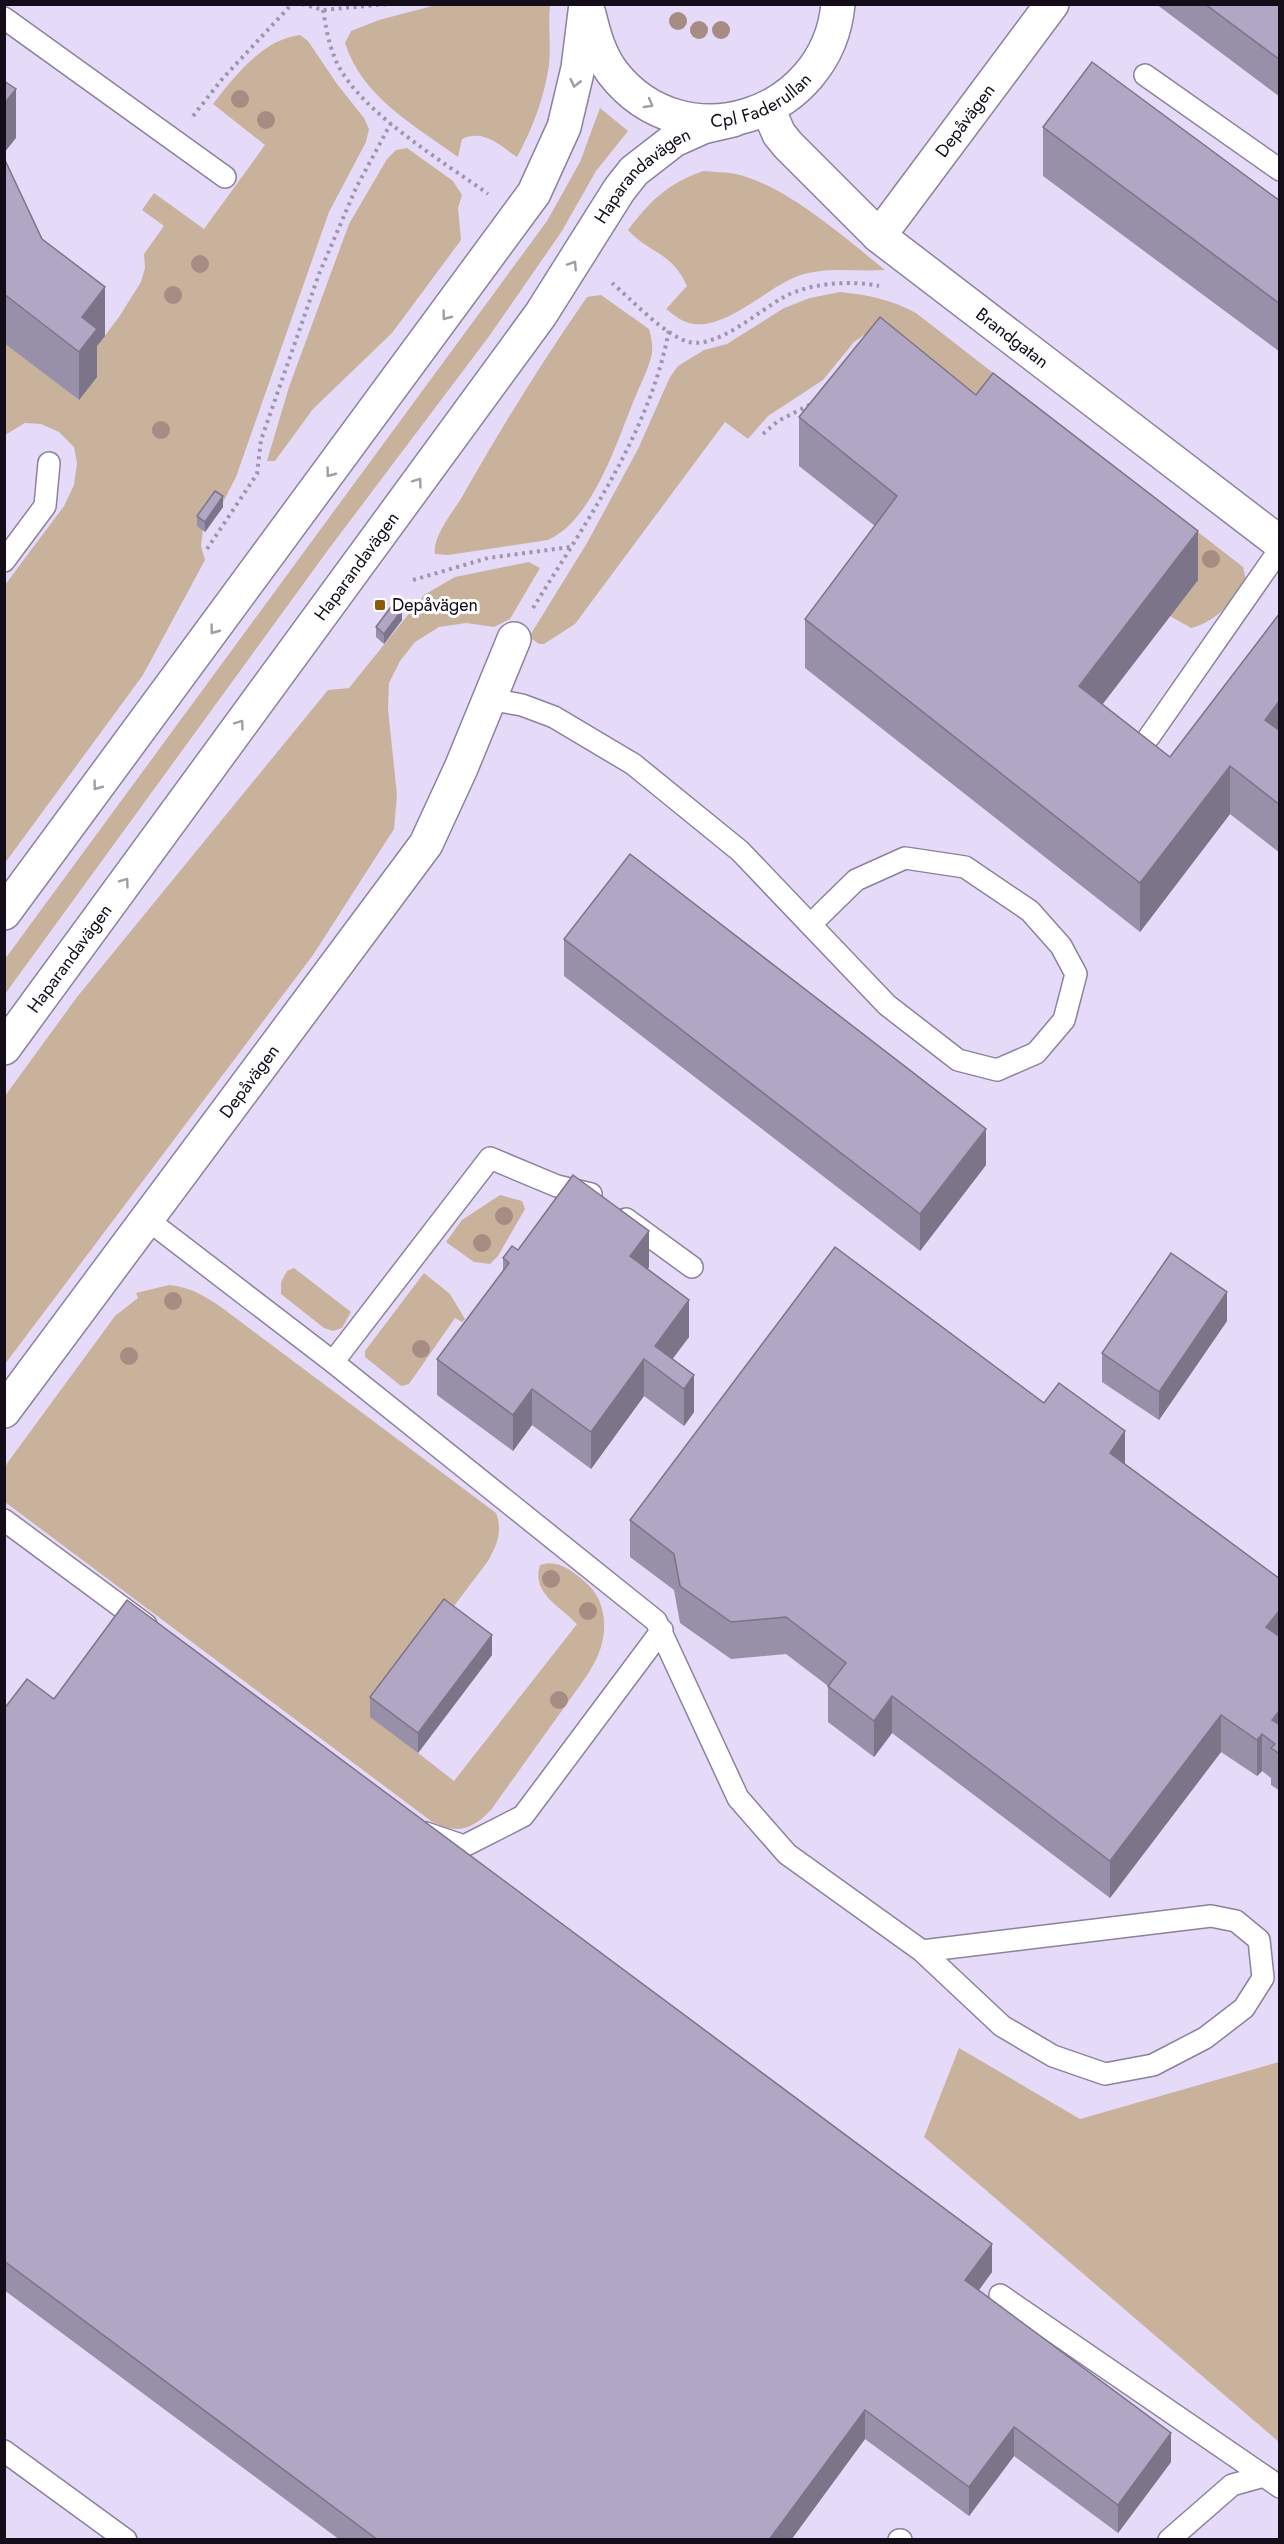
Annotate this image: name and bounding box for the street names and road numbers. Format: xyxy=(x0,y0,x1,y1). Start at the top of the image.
street label: Cpl Faderullan xyxy=(710,67,818,134)
street label: Depåvägen xyxy=(929,78,1001,163)
street label: Haparandavägen xyxy=(588,121,695,229)
street label: Brandgatan xyxy=(970,302,1054,374)
street label: Haparandavägen xyxy=(308,506,405,626)
street label: Haparandavägen xyxy=(21,899,118,1018)
street label: Depåvägen xyxy=(213,1039,286,1124)

